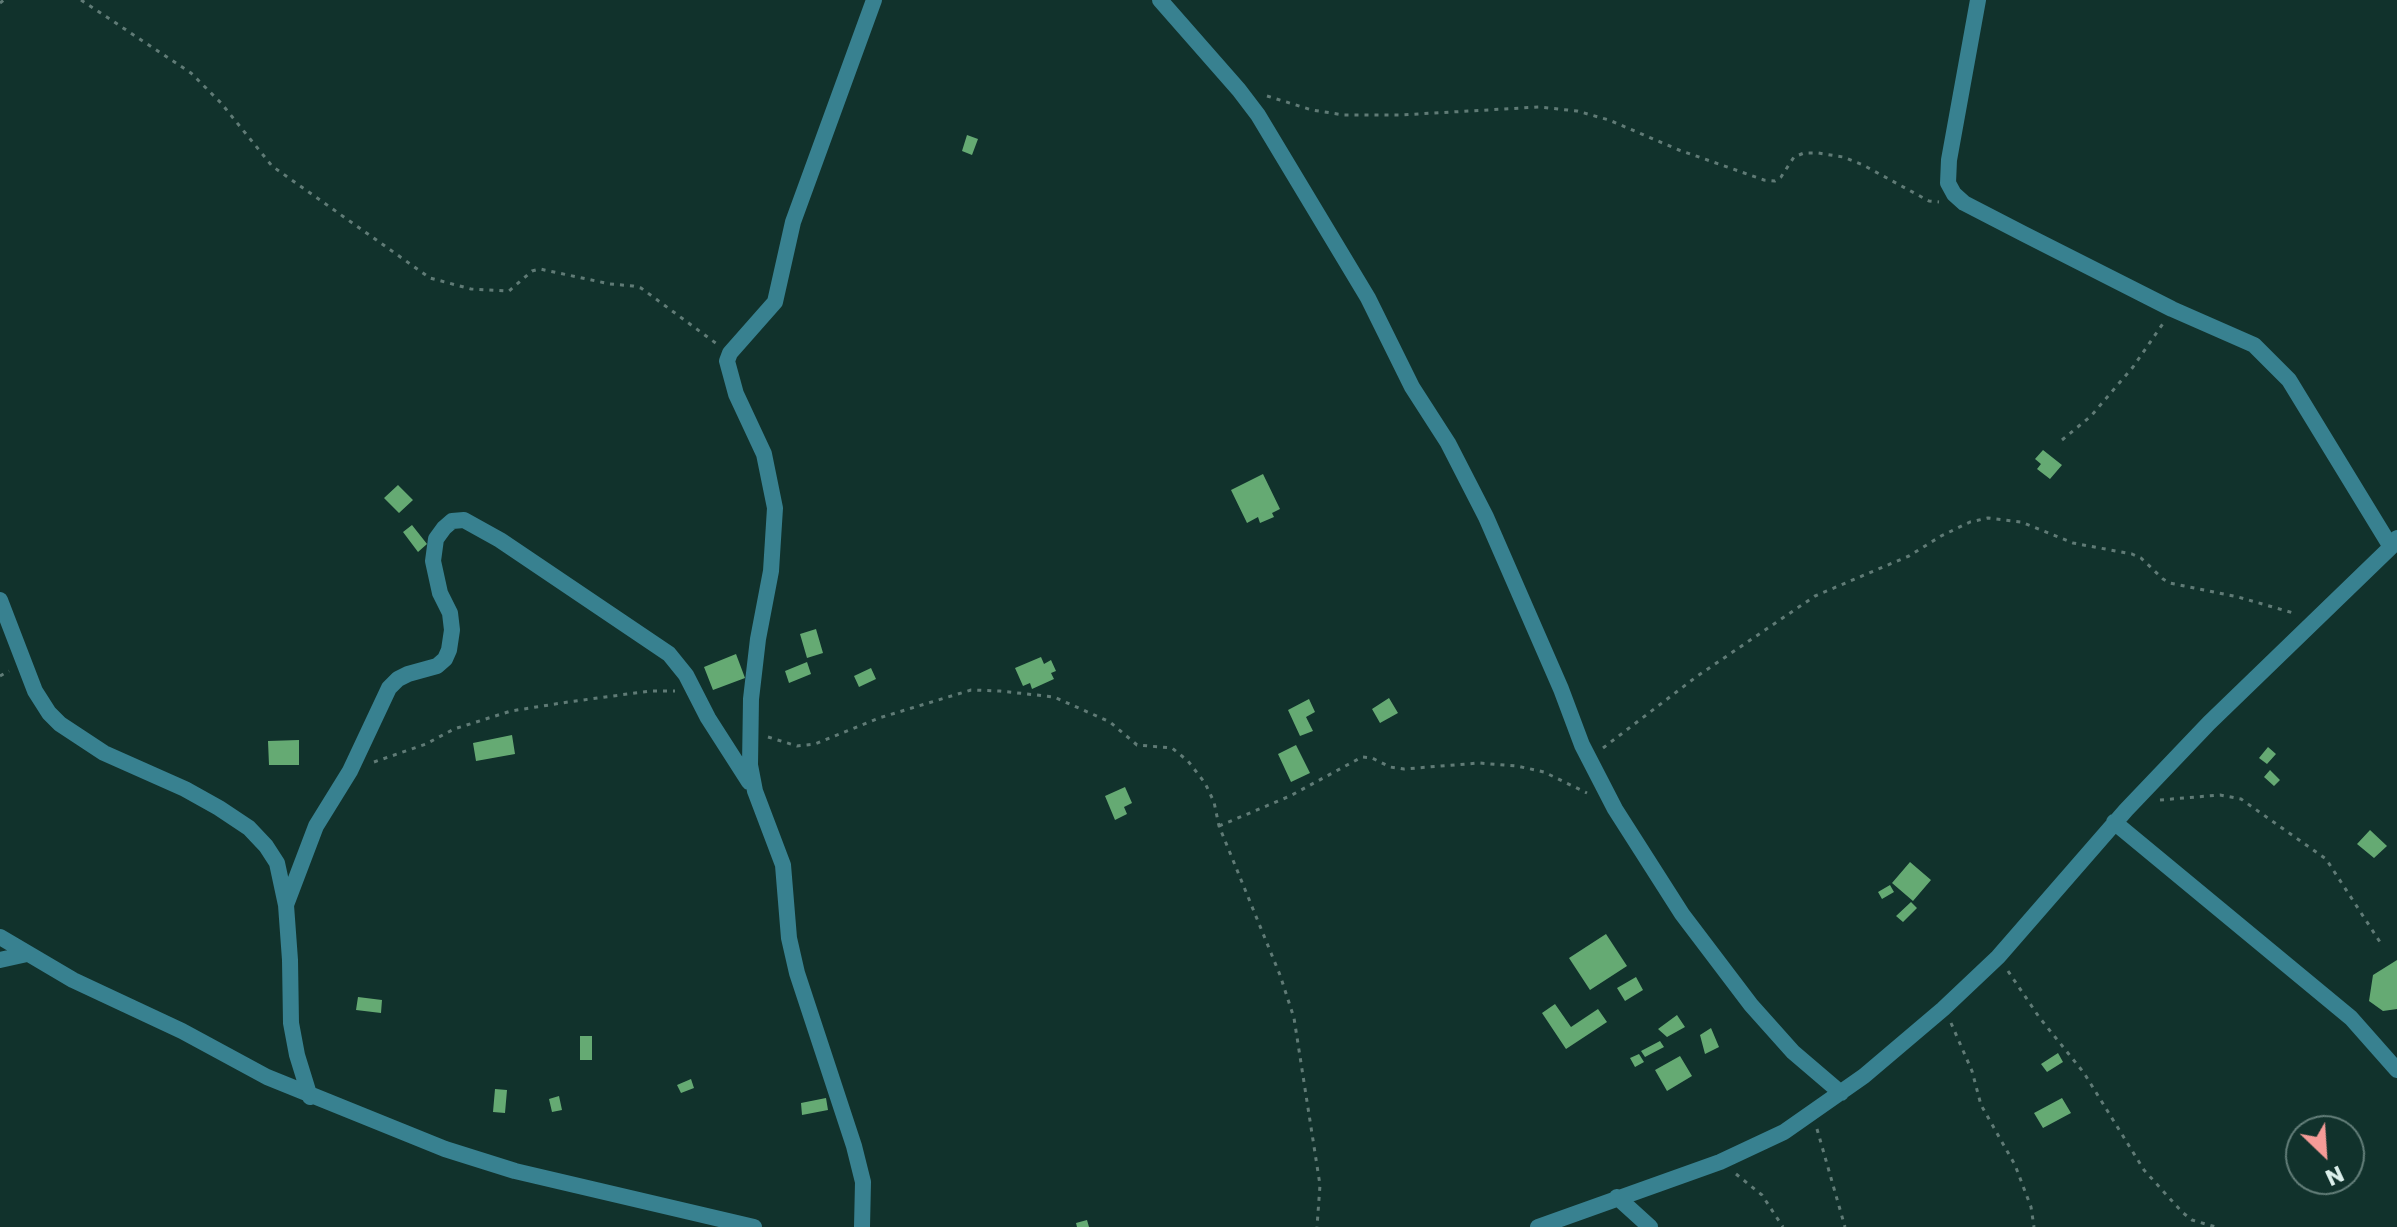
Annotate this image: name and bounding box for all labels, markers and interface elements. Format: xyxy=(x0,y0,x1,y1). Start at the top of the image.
north arrow xyxy=(2285,1115,2365,1195)
text: N xyxy=(2320,1158,2349,1193)

